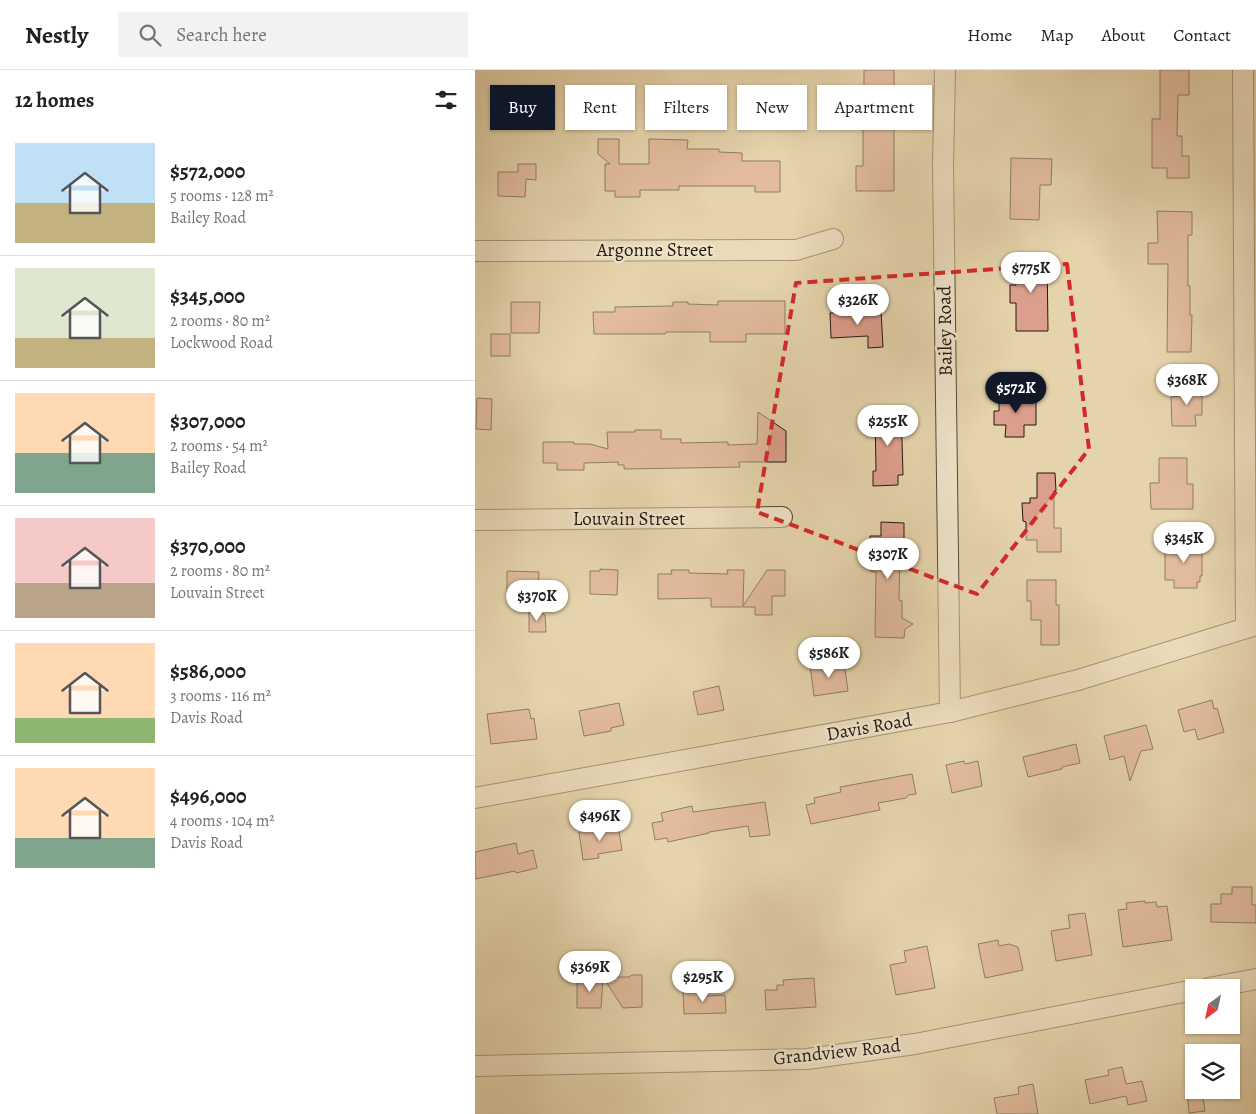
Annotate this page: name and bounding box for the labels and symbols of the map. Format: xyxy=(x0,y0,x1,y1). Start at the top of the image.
street label: Argonne Street xyxy=(596,237,713,263)
pin: $775K xyxy=(996,252,1066,294)
pin: $326K xyxy=(823,284,893,326)
street label: Bailey Road xyxy=(931,285,959,376)
pin: $368K xyxy=(1152,364,1222,406)
pin: $572K xyxy=(981,372,1051,414)
pin: $255K xyxy=(853,404,923,447)
street label: Louvain Street xyxy=(573,506,685,532)
pin: $345K xyxy=(1149,522,1219,564)
pin: $307K xyxy=(853,538,923,580)
pin: $370K xyxy=(502,580,572,622)
pin: $586K xyxy=(794,636,864,679)
street label: Davis Road xyxy=(824,707,915,747)
pin: $496K xyxy=(565,800,635,842)
pin: $369K xyxy=(555,950,625,993)
pin: $295K xyxy=(668,960,738,1003)
north arrow xyxy=(1185,979,1240,1034)
street label: Grandview Road xyxy=(772,1032,903,1072)

